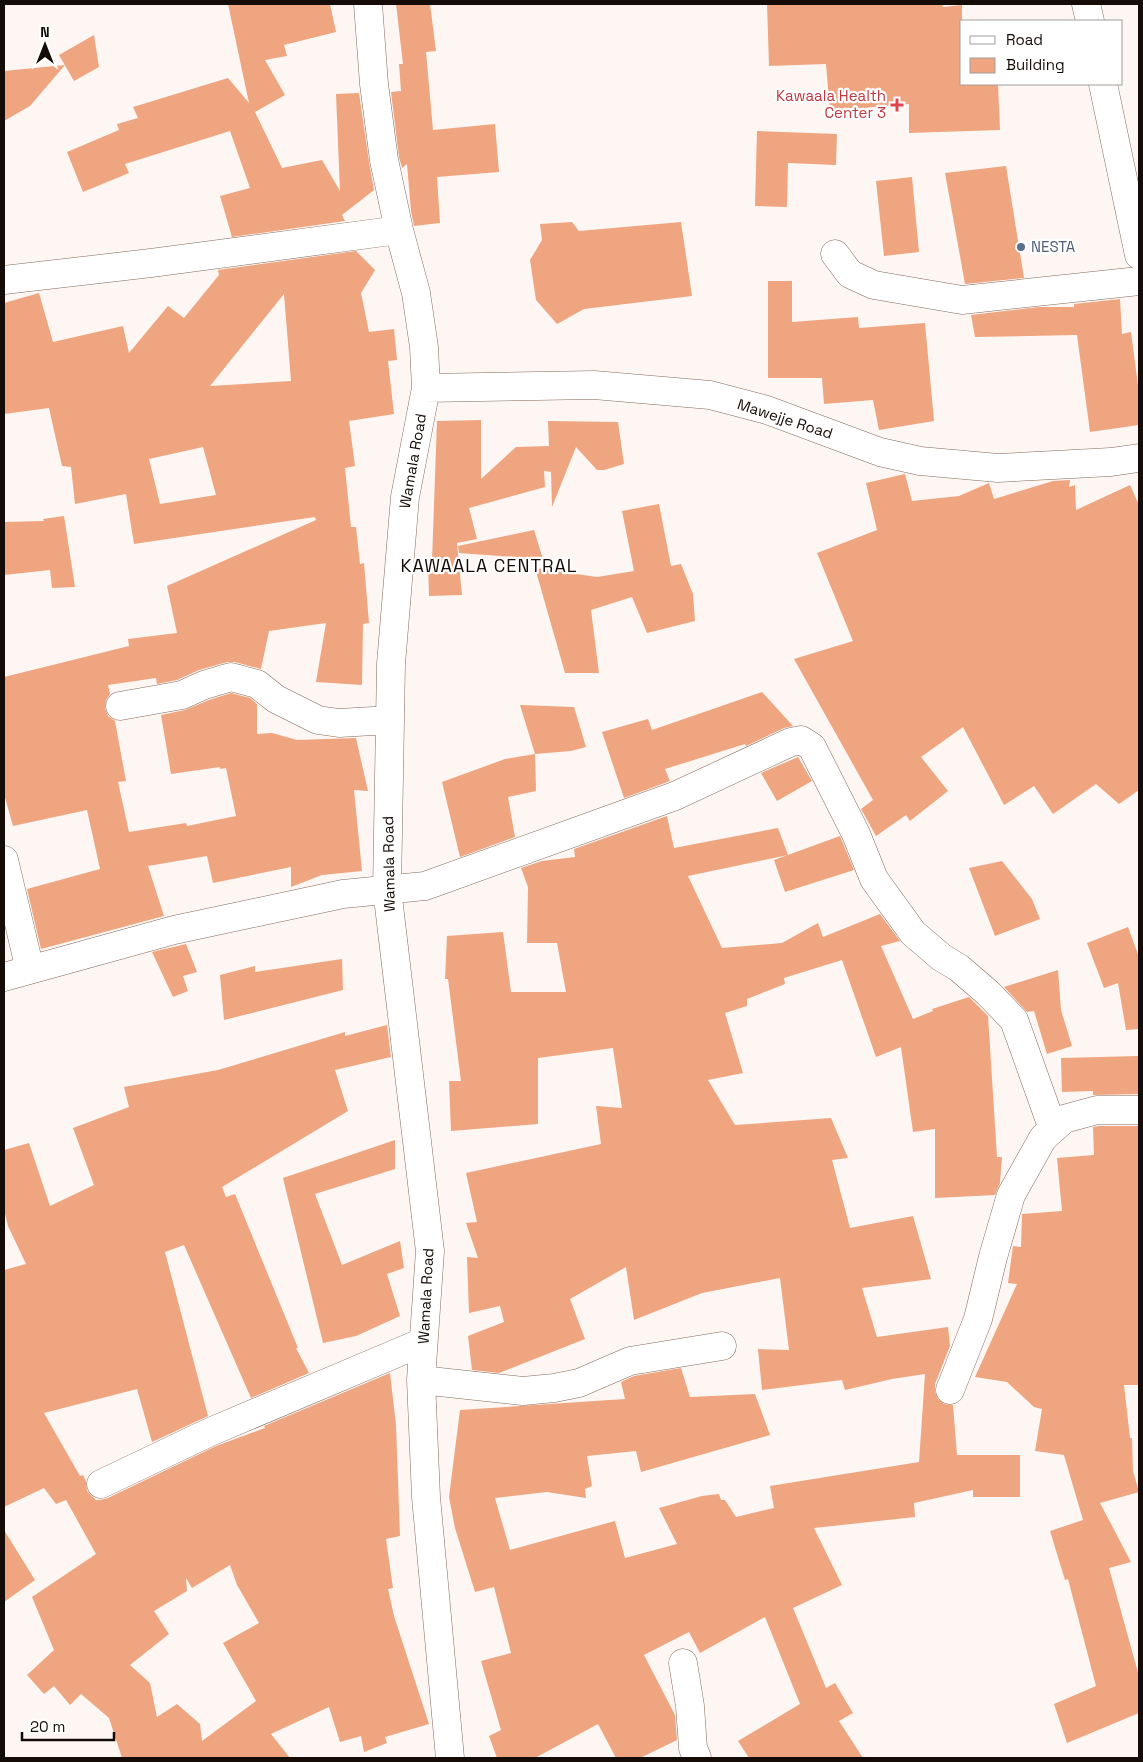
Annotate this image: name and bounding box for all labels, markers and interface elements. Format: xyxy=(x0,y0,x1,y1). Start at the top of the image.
north arrow xyxy=(20,20,70,70)
legend xyxy=(960,20,1123,85)
text: N xyxy=(40,23,50,41)
text: Road xyxy=(1006,30,1043,49)
text: Building xyxy=(1006,55,1065,74)
place label: Kawaala Health Center 3 xyxy=(776,86,886,122)
marker: Kawaala Health Center 3 xyxy=(890,98,904,112)
place label: NESTA xyxy=(1031,237,1076,256)
marker: NESTA xyxy=(1015,241,1027,253)
street label: Mawejje Road xyxy=(735,394,835,443)
street label: Wamala Road xyxy=(395,412,430,510)
district label: KAWAALA CENTRAL xyxy=(400,554,578,577)
street label: Wamala Road xyxy=(378,816,399,912)
street label: Wamala Road xyxy=(413,1247,438,1344)
scale bar xyxy=(22,1710,115,1742)
text: 20 m xyxy=(30,1717,65,1736)

